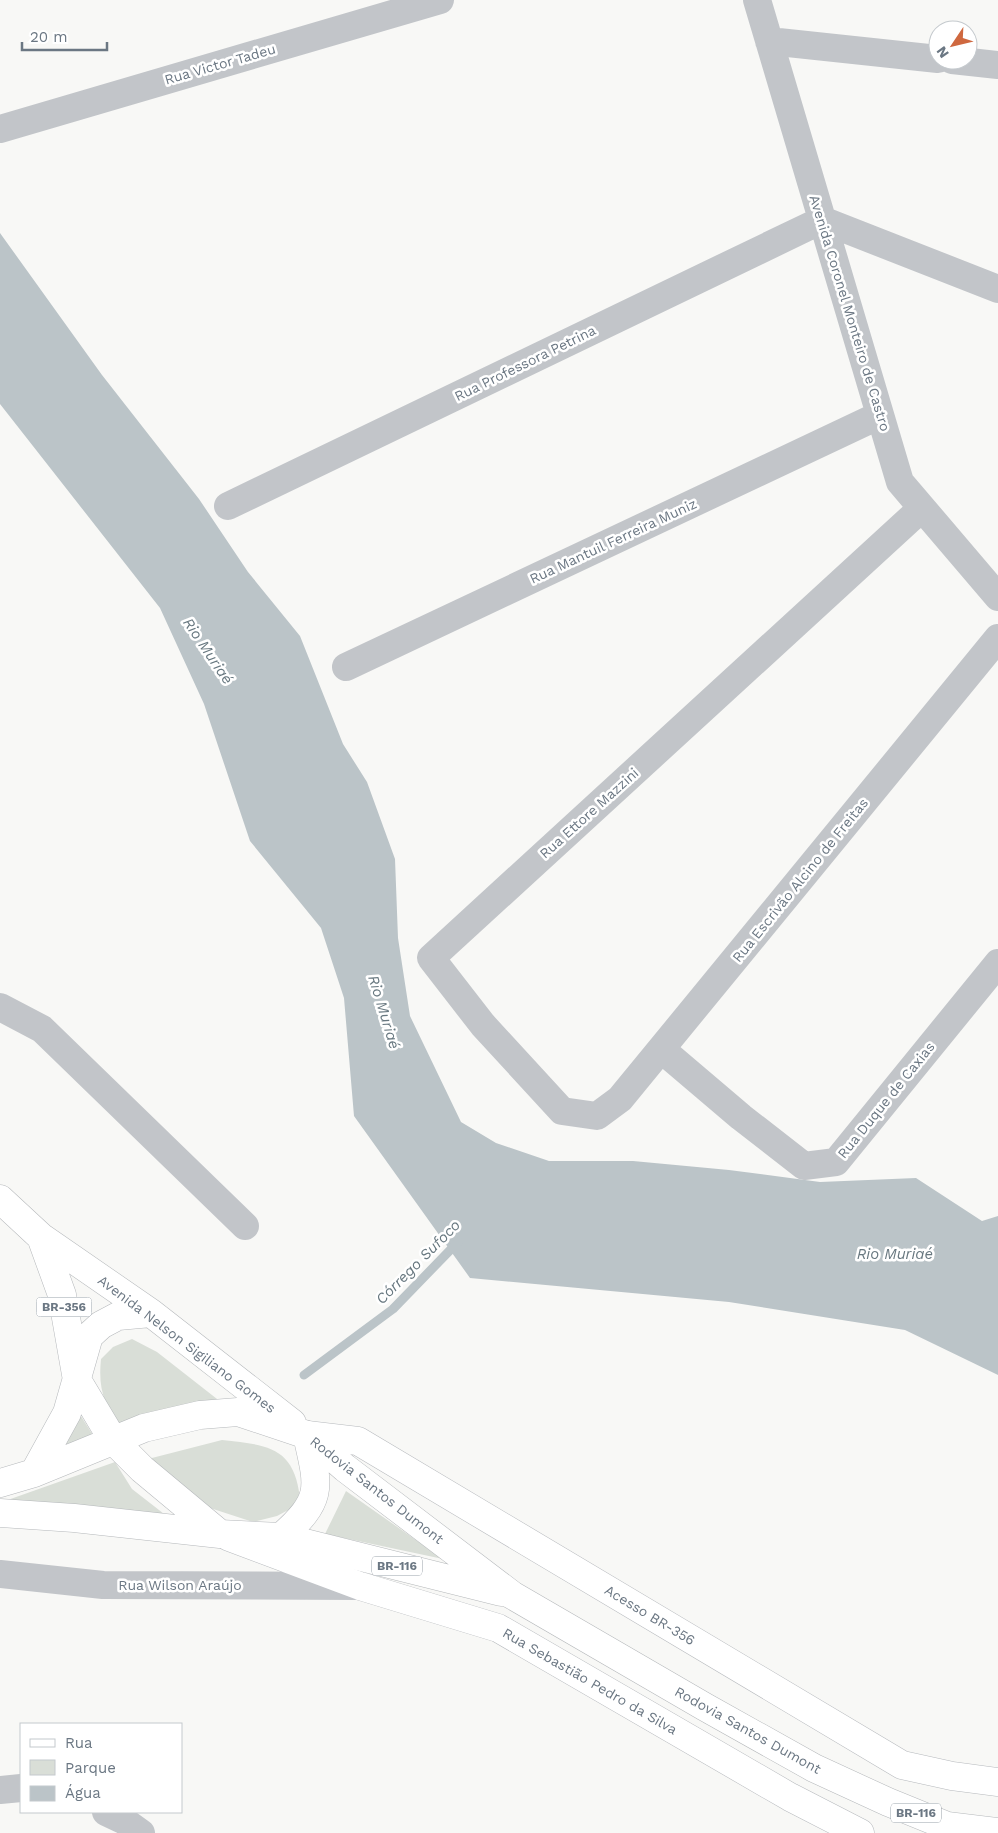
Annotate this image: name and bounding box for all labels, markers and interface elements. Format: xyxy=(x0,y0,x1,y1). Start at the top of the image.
scale bar xyxy=(22,20,108,52)
north arrow xyxy=(928,20,978,70)
text: 20 m xyxy=(30,28,68,46)
street label: Rua Victor Tadeu xyxy=(163,40,277,88)
text: N xyxy=(933,44,952,61)
street label: Avenida Coronel Monteiro de Castro xyxy=(806,193,894,433)
street label: Rua Professora Petrina xyxy=(452,322,598,404)
street label: Rua Mantuil Ferreira Muniz xyxy=(527,495,699,587)
water label: Rio Muriaé xyxy=(179,614,237,688)
street label: Rua Ettore Mazzini xyxy=(536,764,642,862)
street label: Rua Escrivão Alcino de Freitas xyxy=(729,795,871,965)
water label: Rio Muriaé xyxy=(364,973,404,1051)
street label: Rua Duque de Caxias xyxy=(834,1039,938,1161)
water label: Córrego Sufoco xyxy=(372,1216,464,1308)
water label: Rio Muriaé xyxy=(857,1245,933,1263)
street label: Avenida Nelson Sigiliano Gomes xyxy=(95,1272,279,1416)
road number: BR-356 xyxy=(36,1298,92,1316)
street label: Rodovia Santos Dumont xyxy=(307,1433,447,1547)
road number: BR-116 xyxy=(372,1556,422,1575)
street label: Rua Wilson Araújo xyxy=(118,1577,242,1593)
street label: Acesso BR-356 xyxy=(602,1582,698,1648)
street label: Rua Sebastião Pedro da Silva xyxy=(500,1624,680,1738)
street label: Rodovia Santos Dumont xyxy=(672,1683,824,1777)
legend xyxy=(20,1723,182,1813)
text: Rua xyxy=(65,1734,93,1752)
text: Parque xyxy=(65,1759,116,1777)
text: Água xyxy=(65,1784,101,1802)
road number: BR-116 xyxy=(891,1804,941,1822)

